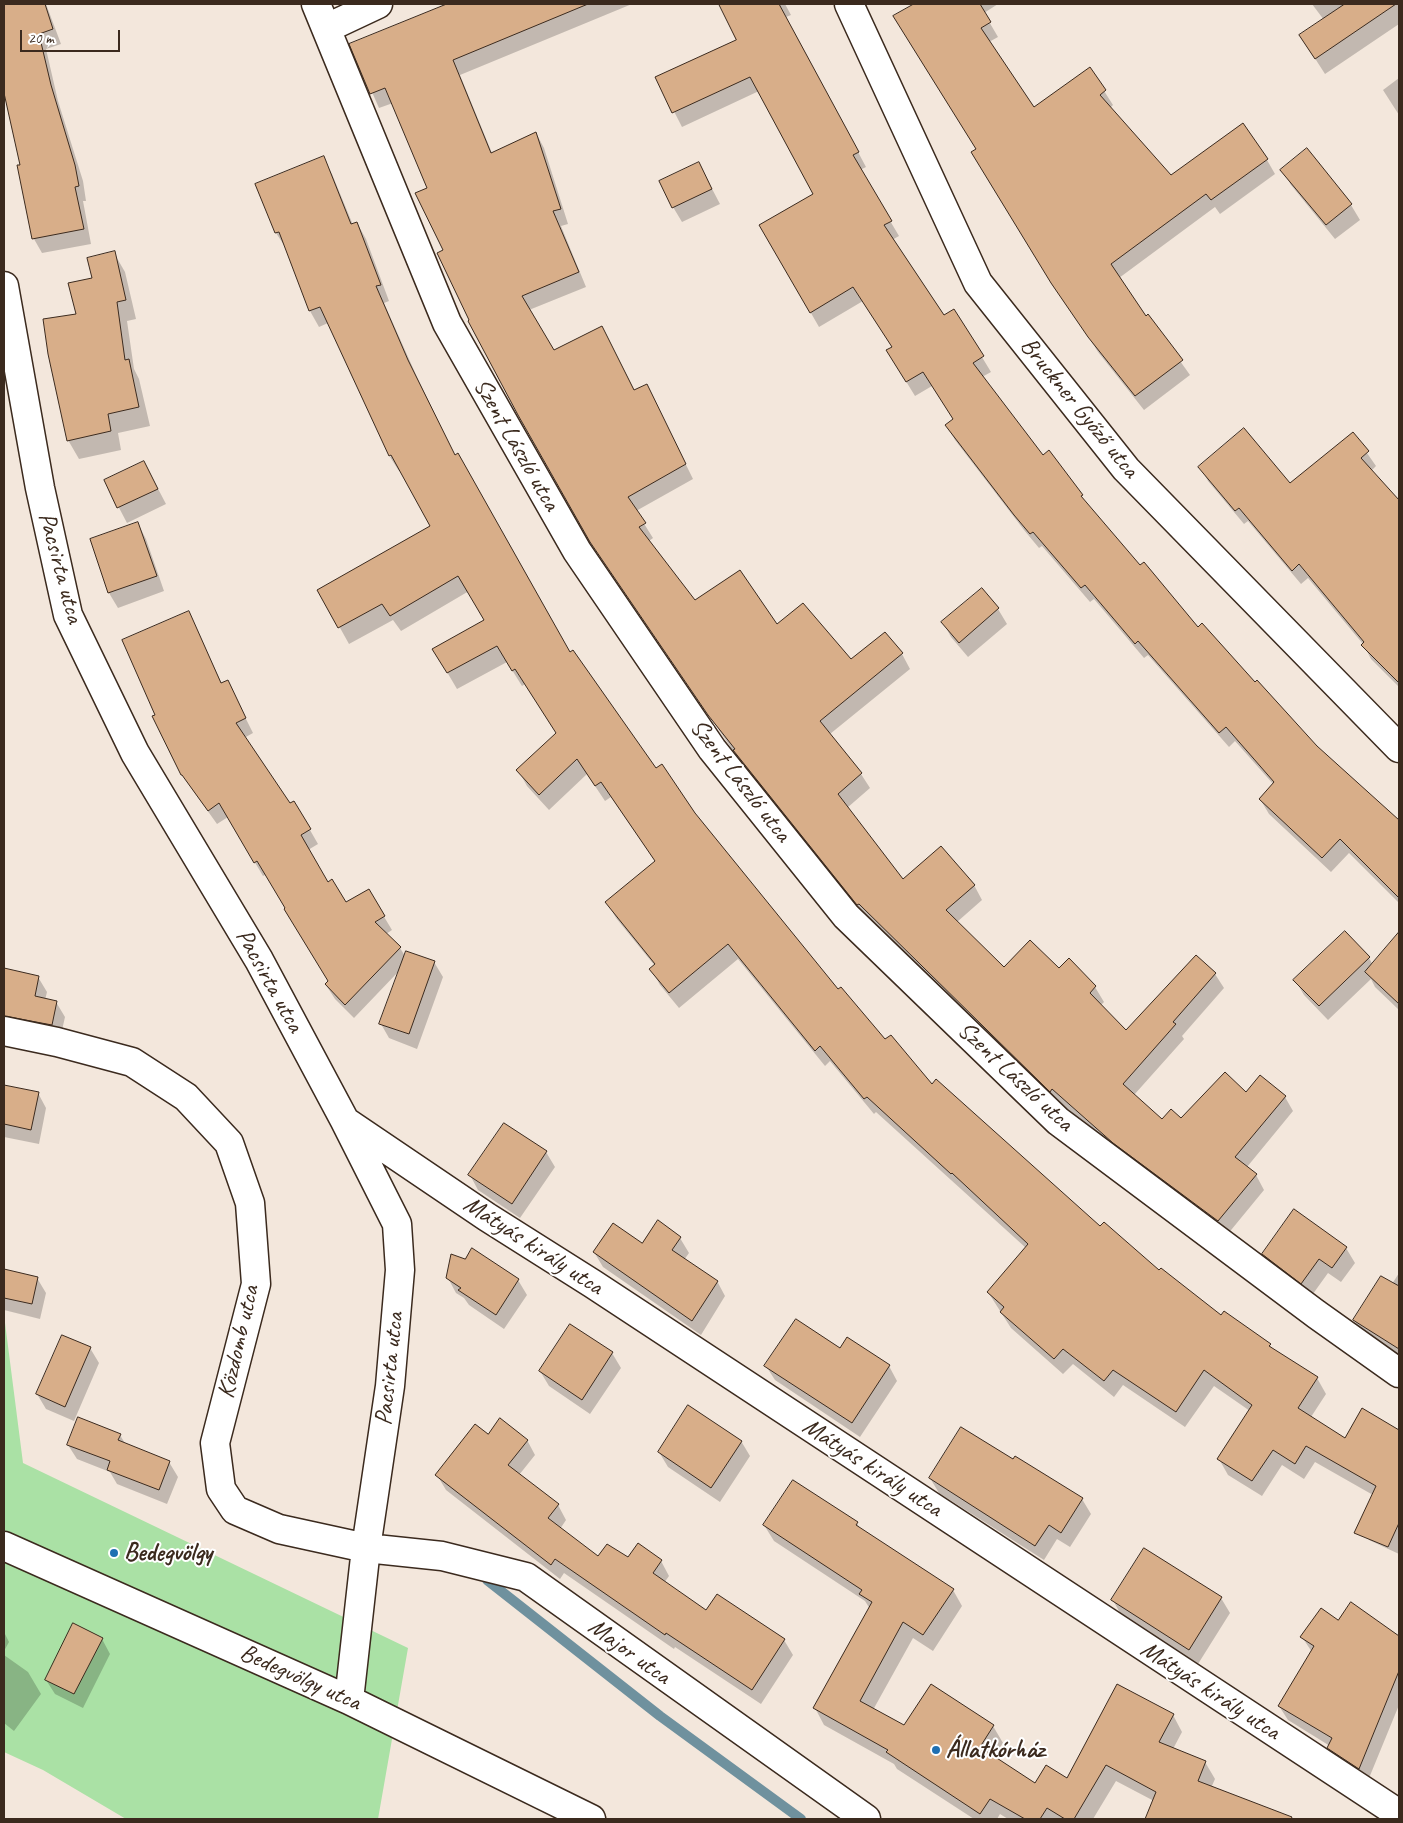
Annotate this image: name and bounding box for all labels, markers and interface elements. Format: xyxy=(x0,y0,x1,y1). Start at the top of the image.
scale bar xyxy=(22,20,122,52)
text: 20 m xyxy=(28,29,54,48)
street label: Bruckner Győző utca xyxy=(1013,332,1145,484)
street label: Szent László utca xyxy=(466,374,566,516)
street label: Pacsirta utca xyxy=(31,509,89,627)
street label: Szent László utca xyxy=(683,714,797,848)
street label: Pacsirta utca xyxy=(228,924,310,1038)
street label: Szent László utca xyxy=(951,1016,1079,1138)
street label: Mátyás király utca xyxy=(458,1190,608,1302)
street label: Közdomb utca xyxy=(211,1283,267,1401)
street label: Pacsirta utca xyxy=(369,1311,411,1427)
street label: Mátyás király utca xyxy=(797,1412,947,1524)
place label: Bedegvölgy xyxy=(124,1538,212,1568)
marker: Bedegvölgy xyxy=(108,1547,120,1559)
street label: Major utca xyxy=(582,1612,676,1692)
street label: Mátyás király utca xyxy=(1135,1635,1285,1747)
street label: Bedegvölgy utca xyxy=(235,1638,365,1718)
place label: Állatkórház xyxy=(946,1735,1044,1765)
marker: Állatkórház xyxy=(930,1744,942,1756)

